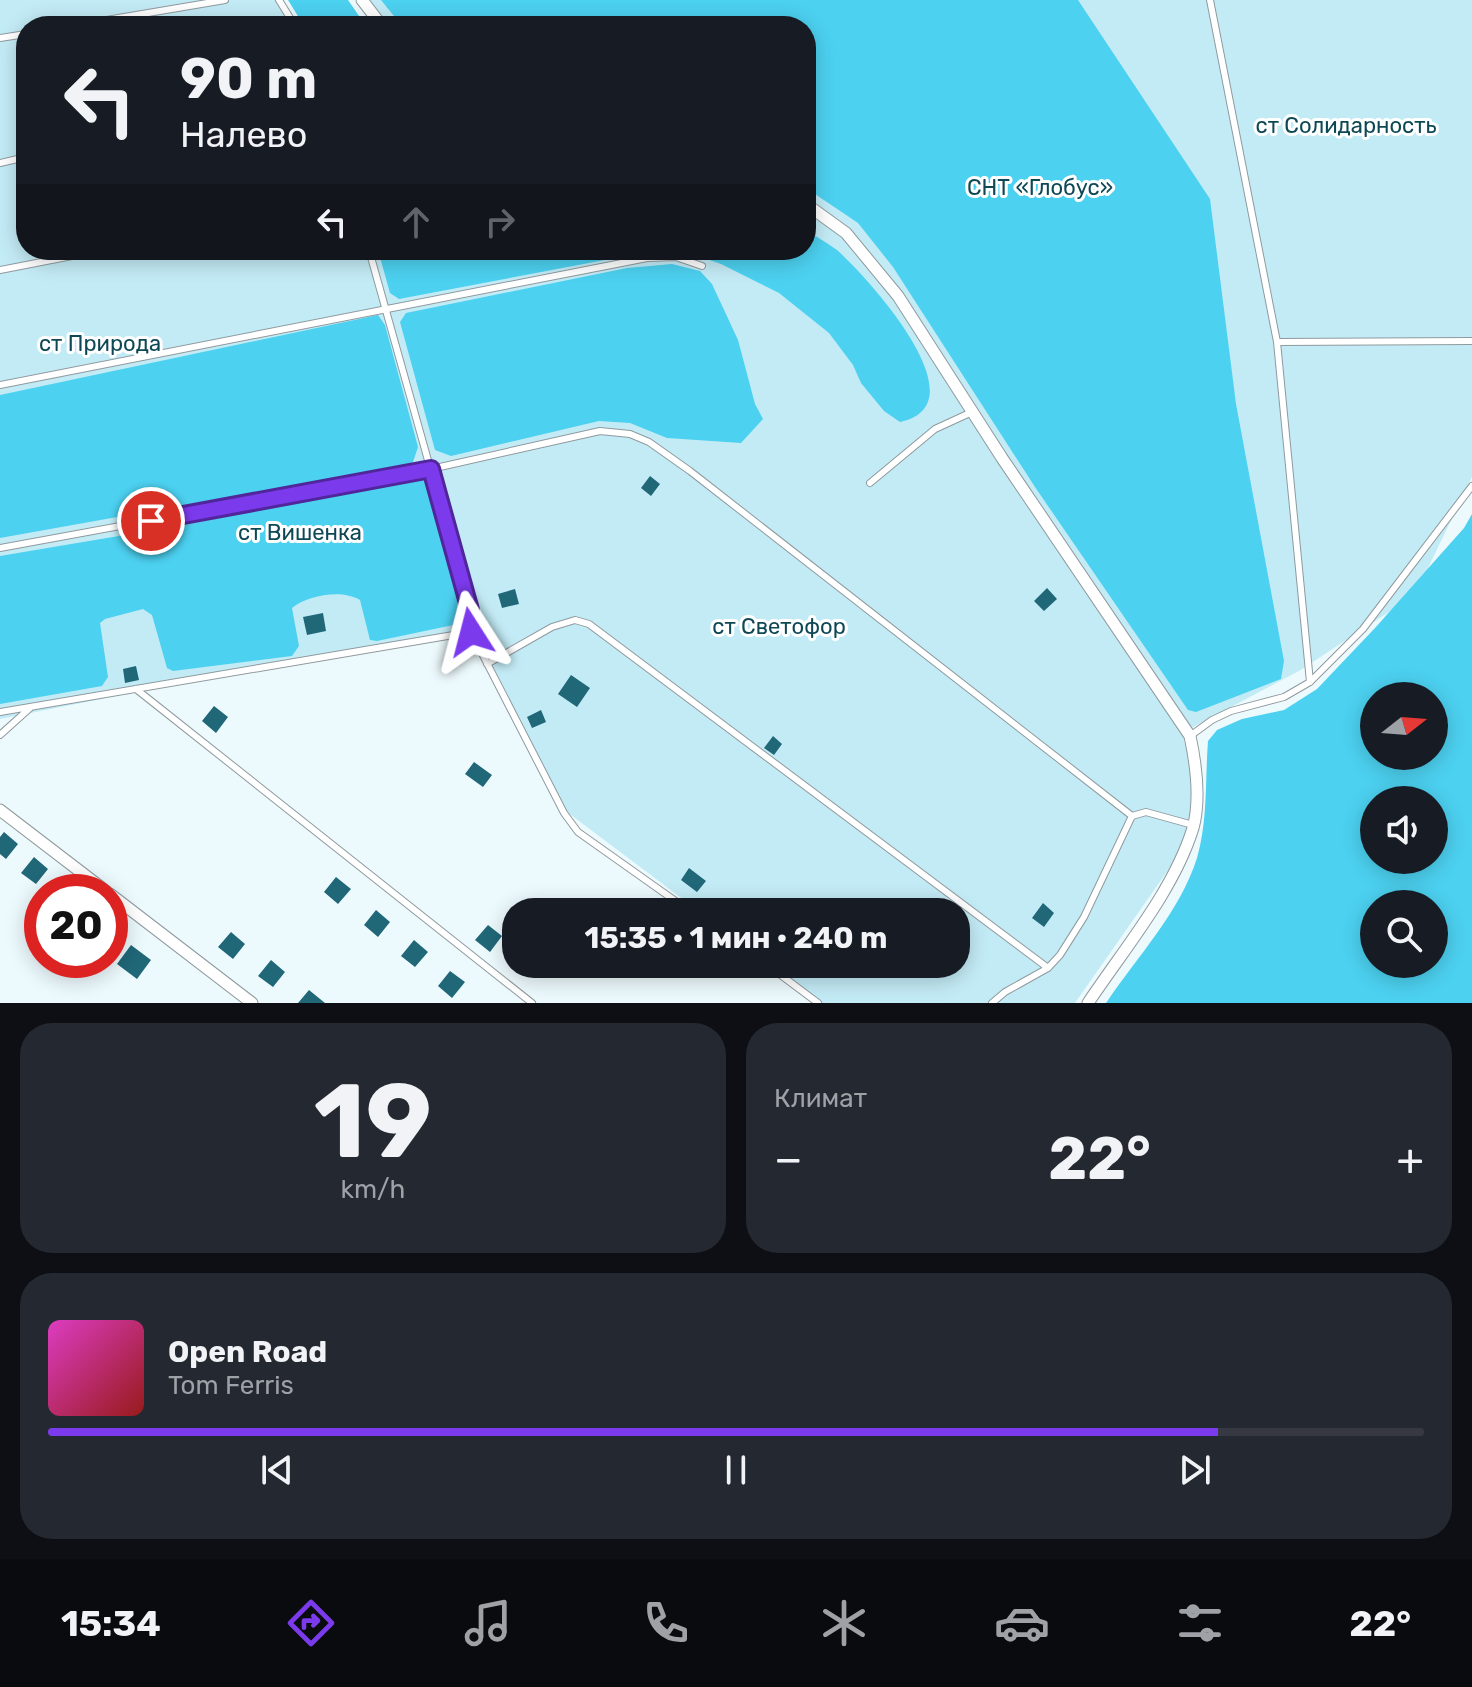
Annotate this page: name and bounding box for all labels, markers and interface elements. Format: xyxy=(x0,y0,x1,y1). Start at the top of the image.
text: 90 m xyxy=(180,46,317,112)
icon: left xyxy=(48,48,152,152)
park label: ст Солидарность xyxy=(1256,112,1436,139)
text: Налево xyxy=(180,113,307,156)
park label: СНТ «Глобус» xyxy=(967,174,1113,201)
icon: left xyxy=(310,200,354,244)
icon: ahead xyxy=(394,200,438,244)
icon: right xyxy=(478,200,522,244)
park label: ст Природа xyxy=(39,330,161,357)
pin xyxy=(117,487,185,555)
icon: arrive xyxy=(129,499,173,543)
park label: ст Вишенка xyxy=(238,519,362,546)
position arrow xyxy=(429,590,513,674)
park label: ст Светофор xyxy=(712,613,846,640)
north arrow xyxy=(1360,682,1448,770)
map controls xyxy=(1360,682,1448,978)
button: sound xyxy=(1360,786,1448,874)
speed limit sign: 20 xyxy=(24,874,128,978)
button: search xyxy=(1360,890,1448,978)
text: 15:35 · 1 мин · 240 m xyxy=(585,920,888,956)
text: 19 xyxy=(314,1060,432,1183)
text: Климат xyxy=(774,1083,867,1114)
text: 22° xyxy=(1048,1123,1151,1194)
text: − xyxy=(774,1133,803,1185)
text: + xyxy=(1397,1133,1424,1185)
text: km/h xyxy=(341,1174,405,1205)
text: Open Road xyxy=(168,1334,327,1370)
text: Tom Ferris xyxy=(168,1370,294,1401)
icon: previous xyxy=(255,1448,299,1492)
icon: pause xyxy=(714,1448,758,1492)
icon: next xyxy=(1173,1448,1217,1492)
icon: directions xyxy=(283,1595,339,1651)
icon: music xyxy=(460,1595,516,1651)
icon: phone xyxy=(638,1595,694,1651)
icon: climate xyxy=(816,1595,872,1651)
icon: car xyxy=(994,1595,1050,1651)
icon: filters xyxy=(1172,1595,1228,1651)
text: 15:34 xyxy=(61,1602,161,1645)
text: 22° xyxy=(1349,1602,1411,1645)

